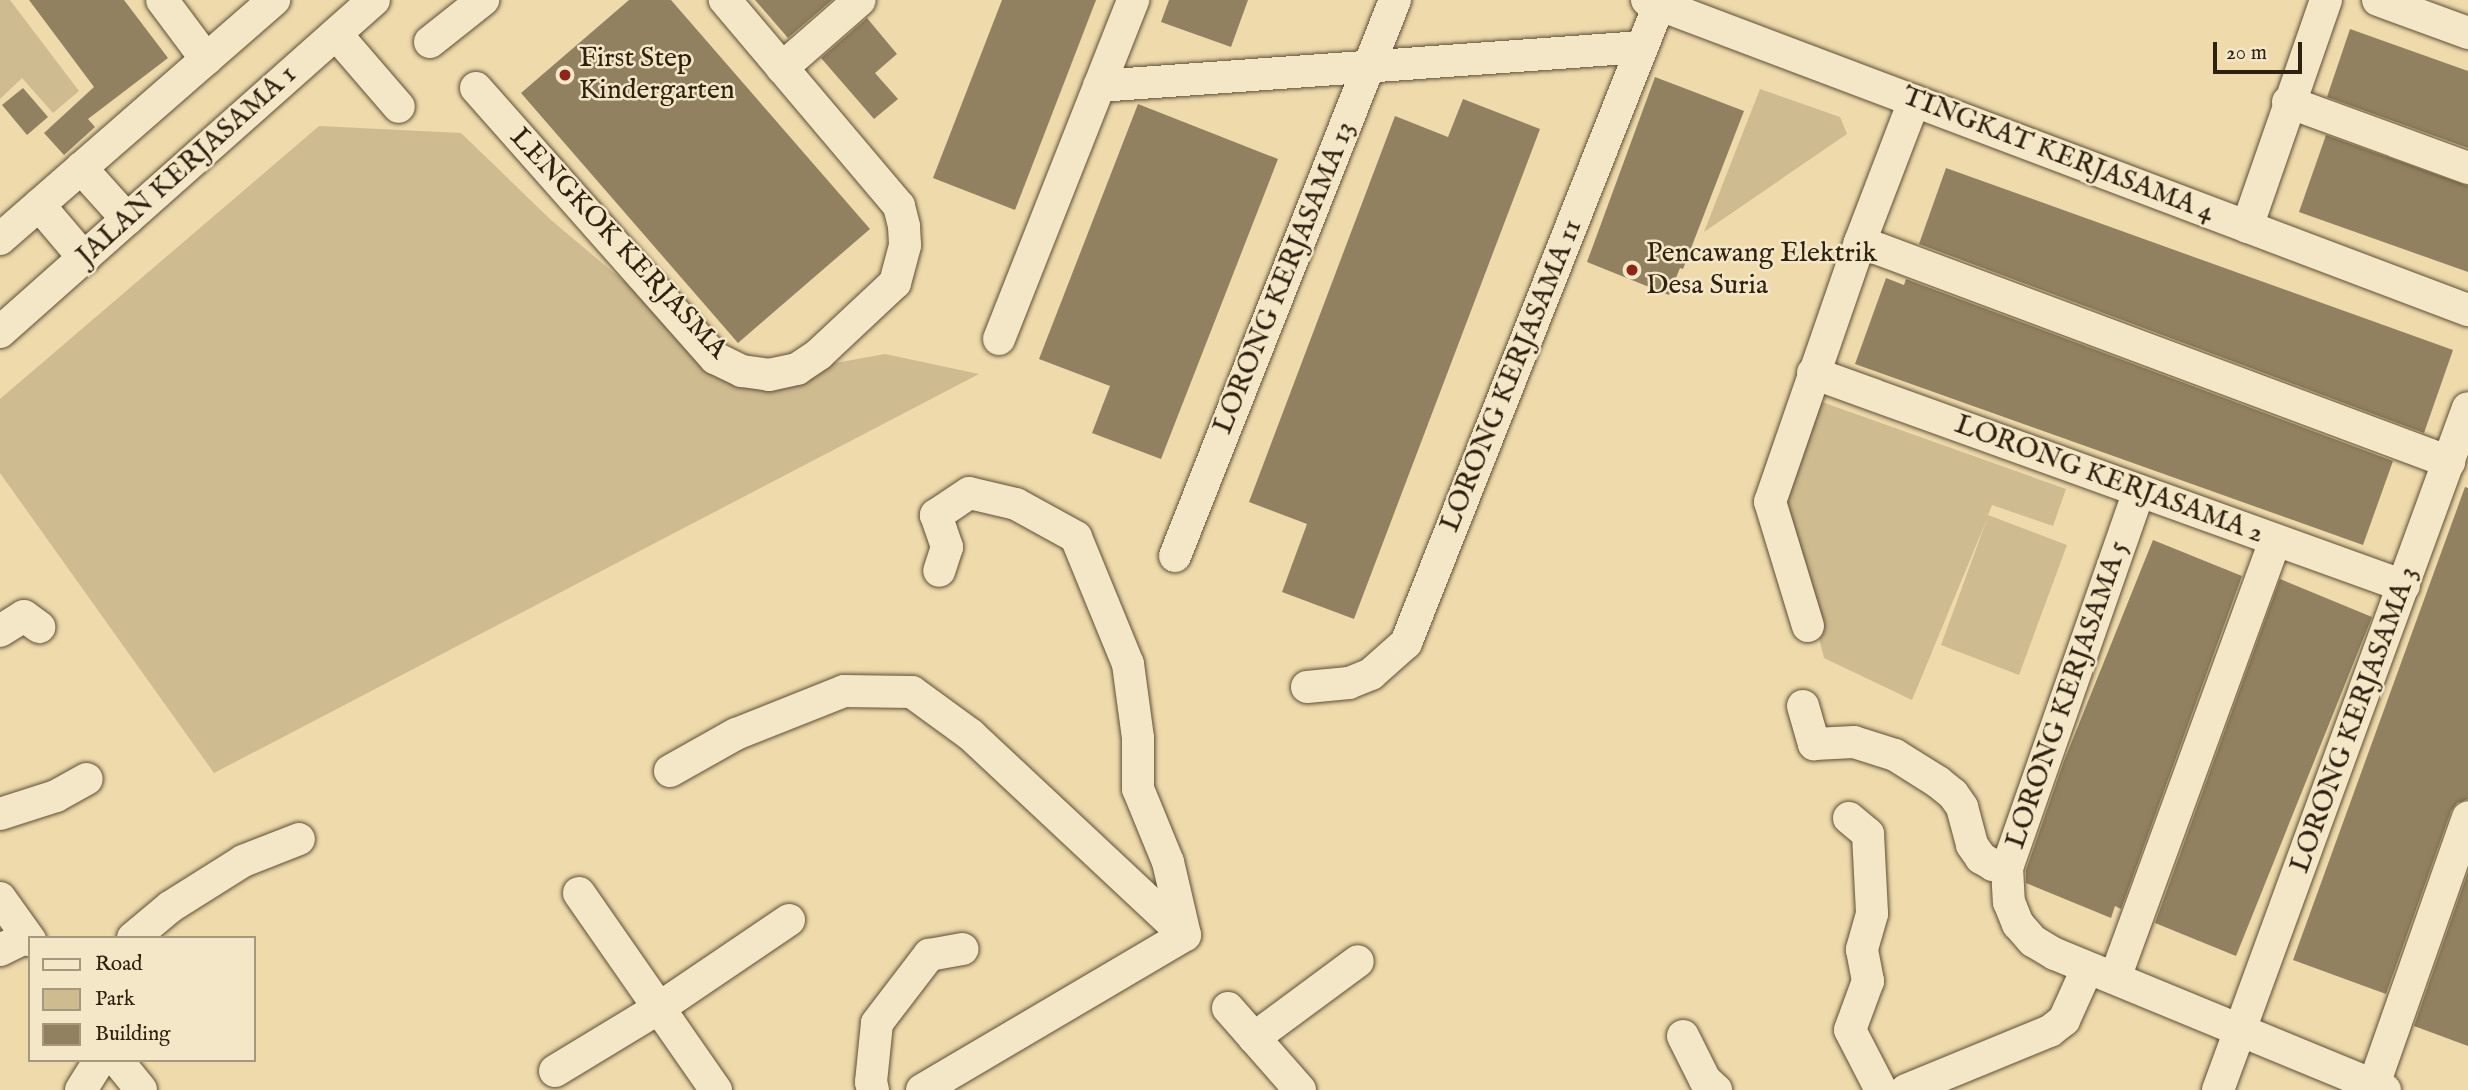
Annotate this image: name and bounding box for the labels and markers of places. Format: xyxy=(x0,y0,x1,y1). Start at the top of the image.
place label: First Step Kindergarten xyxy=(579,42,735,108)
marker: First Step Kindergarten xyxy=(557,67,573,83)
place label: Pencawang Elektrik Desa Suria xyxy=(1646,237,1877,303)
marker: Pencawang Elektrik Desa Suria xyxy=(1624,262,1640,278)

